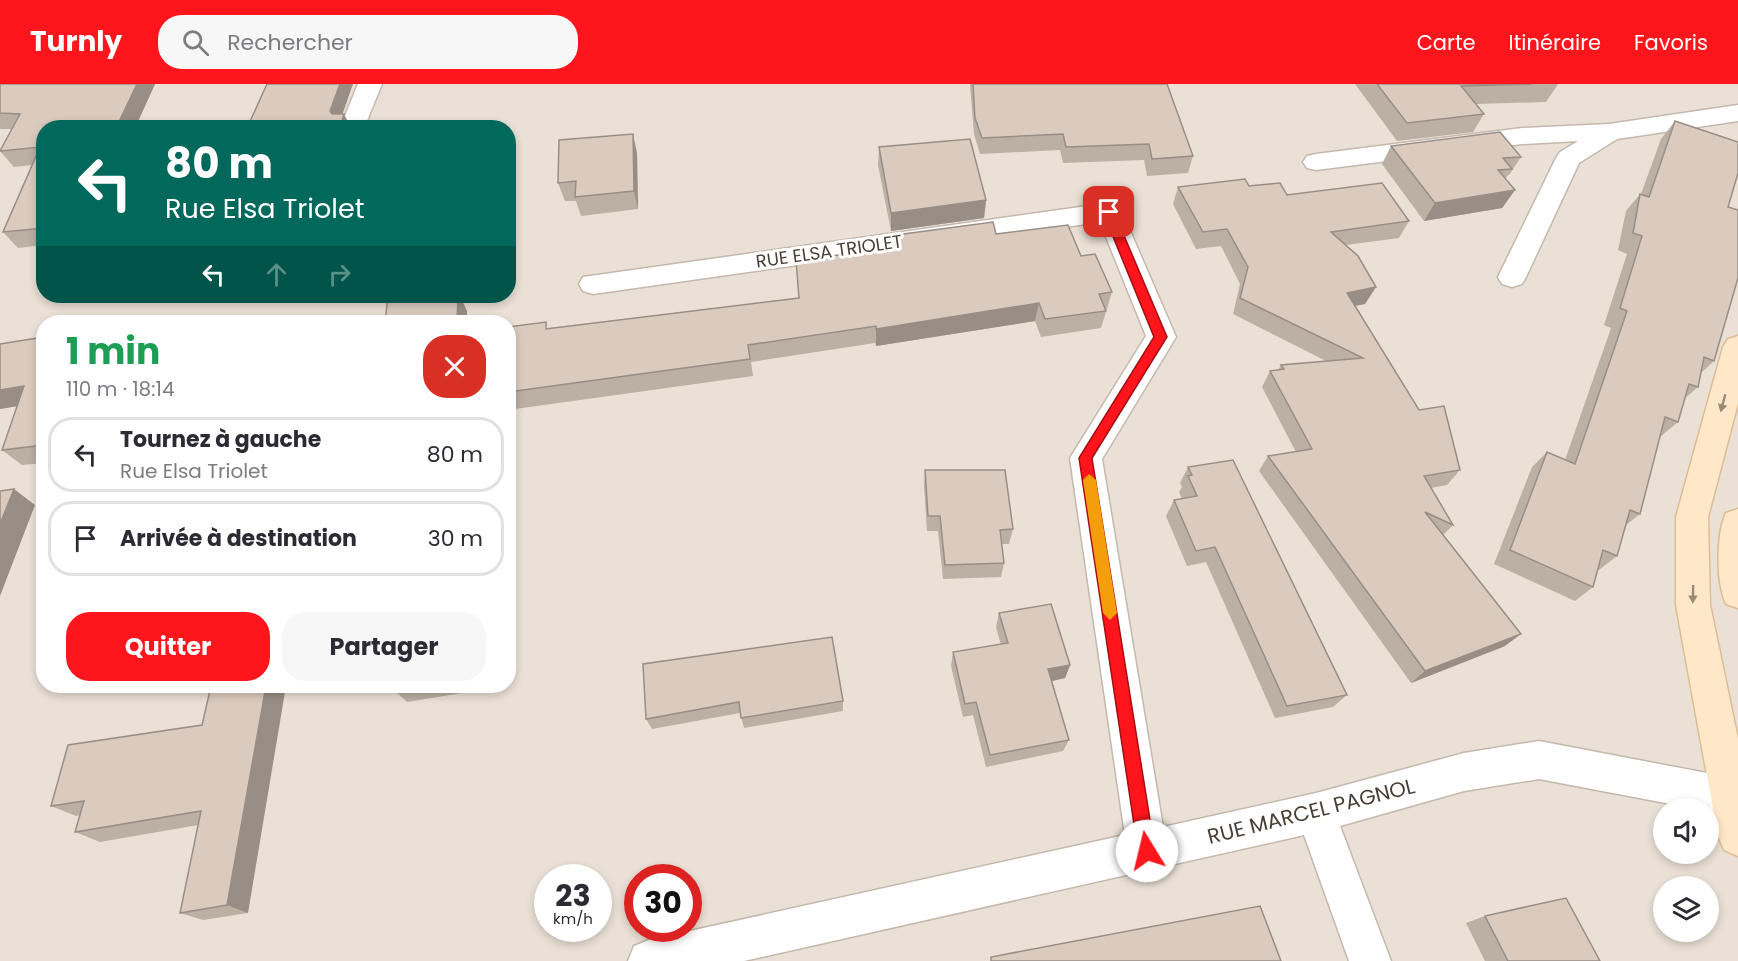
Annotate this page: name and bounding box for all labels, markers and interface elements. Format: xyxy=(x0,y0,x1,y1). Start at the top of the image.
search box xyxy=(158,15,578,69)
text: Turnly xyxy=(30,22,122,61)
icon: search xyxy=(179,26,212,59)
text: Rechercher xyxy=(227,27,353,58)
text: Carte xyxy=(1417,28,1476,57)
text: Itinéraire xyxy=(1509,28,1601,57)
text: Favoris xyxy=(1634,28,1708,57)
text: 80 m xyxy=(165,134,273,193)
icon: left xyxy=(66,144,144,222)
pin xyxy=(1083,186,1134,237)
text: Rue Elsa Triolet xyxy=(165,190,365,227)
icon: arrive xyxy=(1092,195,1125,228)
street label: RUE ELSA TRIOLET xyxy=(754,228,904,274)
icon: left xyxy=(197,258,230,291)
icon: ahead xyxy=(260,258,293,291)
icon: right xyxy=(323,258,356,291)
text: 1 min xyxy=(66,326,160,377)
button: close xyxy=(423,335,486,398)
text: 110 m · 18:14 xyxy=(66,375,174,403)
one-way arrow xyxy=(1717,394,1727,412)
text: Tournez à gauche xyxy=(120,424,321,455)
icon: left xyxy=(69,438,102,471)
text: 80 m xyxy=(427,439,483,470)
text: Rue Elsa Triolet xyxy=(120,457,268,485)
icon: arrive xyxy=(69,522,102,555)
text: Arrivée à destination xyxy=(120,523,357,554)
text: 30 m xyxy=(428,523,483,554)
one-way arrow xyxy=(1688,585,1698,604)
button: Quitter xyxy=(66,612,270,681)
button: Partager xyxy=(282,612,486,681)
street label: RUE MARCEL PAGNOL xyxy=(1204,771,1418,851)
map controls xyxy=(1653,798,1719,942)
button: sound xyxy=(1653,798,1719,864)
position arrow xyxy=(1115,819,1179,883)
speed limit sign: 30 xyxy=(624,864,702,942)
text: 23 xyxy=(555,874,591,917)
button: layers xyxy=(1653,876,1719,942)
text: km/h xyxy=(553,908,593,929)

